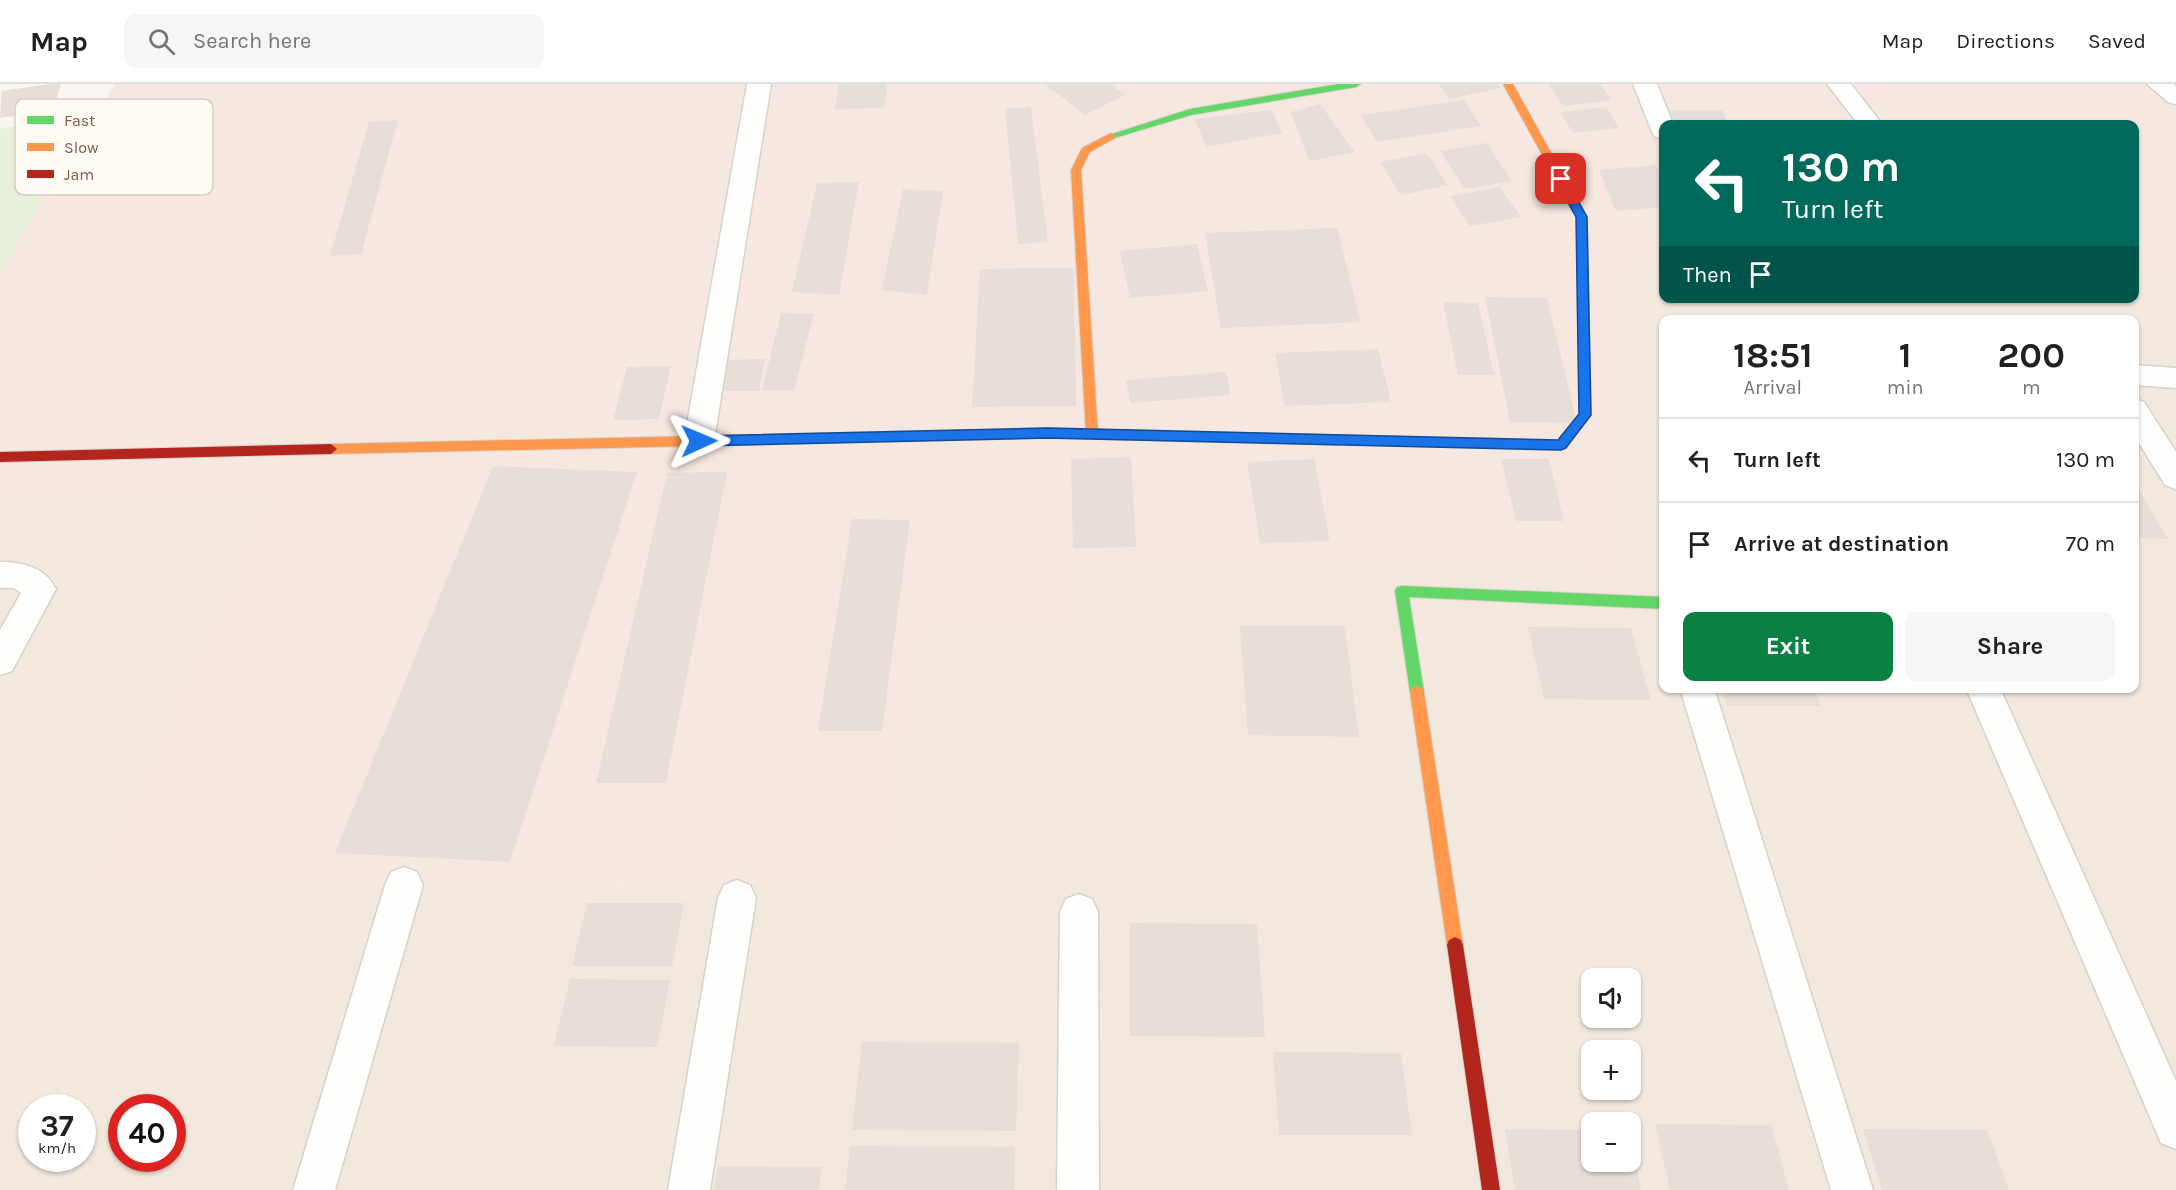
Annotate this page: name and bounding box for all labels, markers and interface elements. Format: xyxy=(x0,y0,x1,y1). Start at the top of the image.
search box xyxy=(124,14,544,68)
text: Map xyxy=(30,25,88,58)
icon: search xyxy=(145,25,178,58)
text: Search here xyxy=(193,28,311,54)
text: Map xyxy=(1882,29,1923,53)
text: Directions xyxy=(1956,29,2055,53)
text: Saved xyxy=(2088,29,2146,53)
legend xyxy=(15,99,213,195)
text: Fast xyxy=(64,111,95,130)
text: Slow xyxy=(64,138,99,157)
text: 130 m xyxy=(1782,142,1900,192)
icon: left xyxy=(1683,144,1761,222)
pin xyxy=(1535,153,1586,204)
icon: arrive xyxy=(1544,162,1577,195)
text: Jam xyxy=(64,165,94,184)
text: Turn left xyxy=(1782,193,1883,225)
icon: arrive xyxy=(1744,258,1777,291)
text: Then xyxy=(1683,262,1732,288)
text: 18:51 xyxy=(1733,334,1813,376)
text: 1 xyxy=(1899,334,1912,376)
text: 200 xyxy=(1998,334,2065,376)
text: Arrival xyxy=(1744,376,1802,399)
text: min xyxy=(1887,376,1924,399)
text: m xyxy=(2022,376,2041,399)
position arrow xyxy=(667,409,731,473)
icon: left xyxy=(1683,444,1716,477)
text: Turn left xyxy=(1734,447,1821,473)
text: 130 m xyxy=(2056,447,2115,473)
icon: arrive xyxy=(1683,528,1716,561)
text: Arrive at destination xyxy=(1734,531,1949,557)
text: 70 m xyxy=(2066,531,2115,557)
button: Exit xyxy=(1683,612,1893,681)
button: Share xyxy=(1905,612,2115,681)
map controls xyxy=(1581,968,1641,1172)
button: sound xyxy=(1581,968,1641,1028)
button: + xyxy=(1581,1040,1641,1100)
speed limit sign: 40 xyxy=(108,1094,186,1172)
text: 37 xyxy=(40,1108,74,1144)
button: − xyxy=(1581,1112,1641,1172)
text: km/h xyxy=(38,1139,76,1157)

